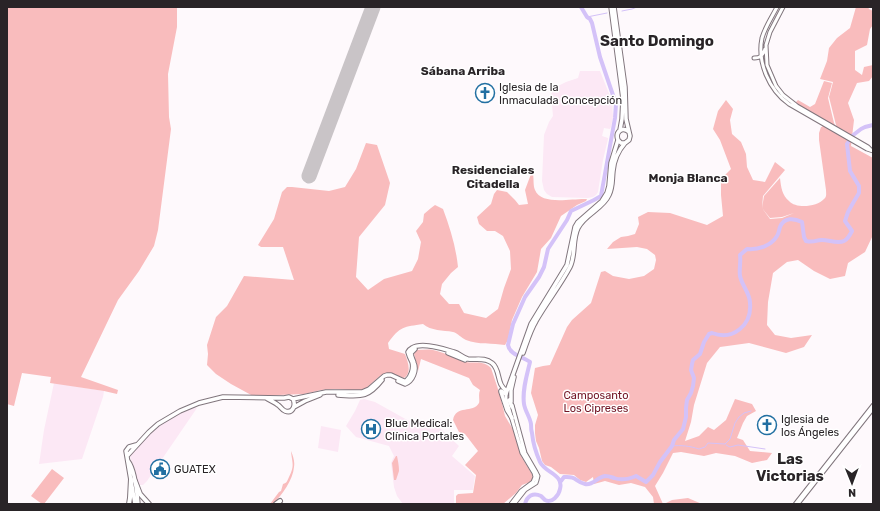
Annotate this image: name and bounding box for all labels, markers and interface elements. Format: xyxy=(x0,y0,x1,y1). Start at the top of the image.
district label: Santo Domingo xyxy=(600,32,714,50)
district label: Sábana Arriba xyxy=(421,64,505,78)
place label: Iglesia de la Inmaculada Concepción xyxy=(499,81,622,107)
church icon: Iglesia de la Inmaculada Concepción xyxy=(474,82,496,104)
district label: Residenciales Citadella xyxy=(452,163,535,191)
district label: Monja Blanca xyxy=(648,171,728,185)
park label: Camposanto Los Cipreses xyxy=(564,389,629,415)
place label: Iglesia de los Ángeles xyxy=(781,413,840,439)
church icon: Iglesia de los Ángeles xyxy=(756,414,778,436)
place label: Blue Medical: Clínica Portales xyxy=(385,417,465,443)
hospital icon: Blue Medical: Clínica Portales xyxy=(360,418,382,440)
district label: Las Victorias xyxy=(756,450,824,485)
public building icon: GUATEX xyxy=(149,458,171,480)
place label: GUATEX xyxy=(174,463,216,476)
north arrow xyxy=(832,463,872,503)
text: N xyxy=(848,486,856,499)

